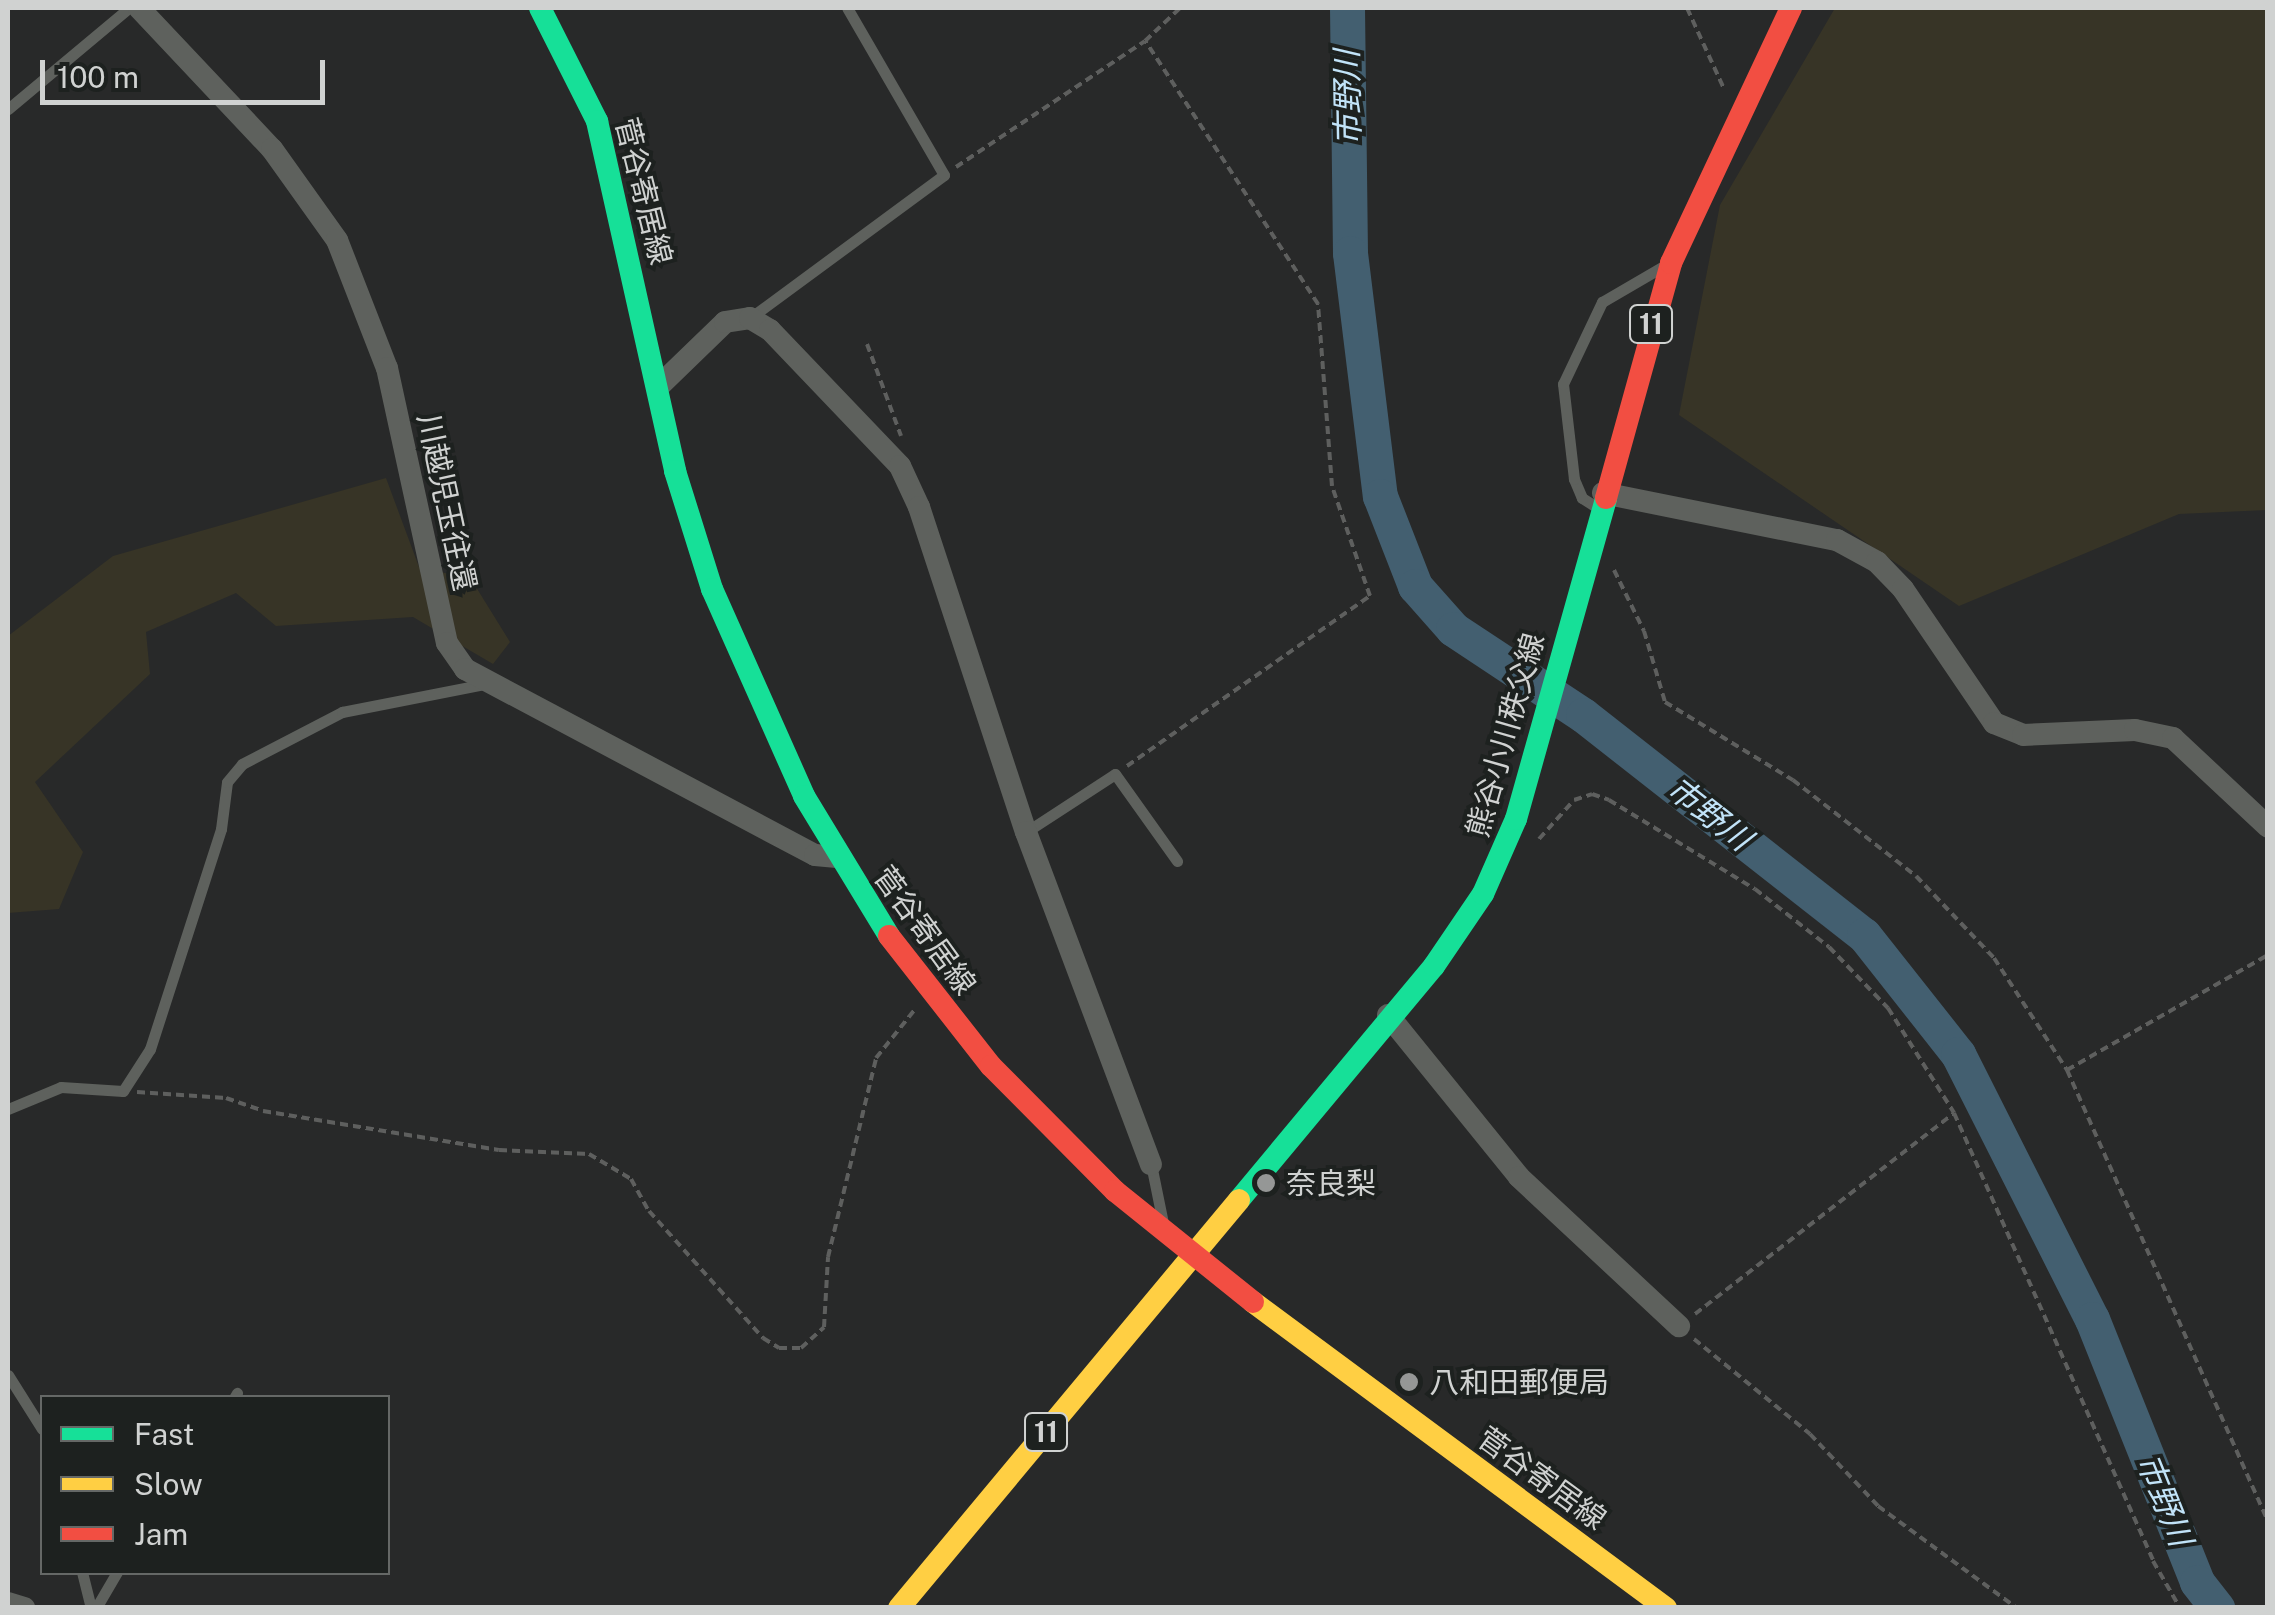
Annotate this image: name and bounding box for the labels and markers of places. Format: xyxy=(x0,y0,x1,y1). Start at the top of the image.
place label: 奈良梨 xyxy=(1286,1165,1376,1201)
marker: 奈良梨 xyxy=(1255,1172,1277,1194)
place label: 八和田郵便局 xyxy=(1429,1364,1609,1400)
marker: 八和田郵便局 xyxy=(1398,1371,1420,1393)

